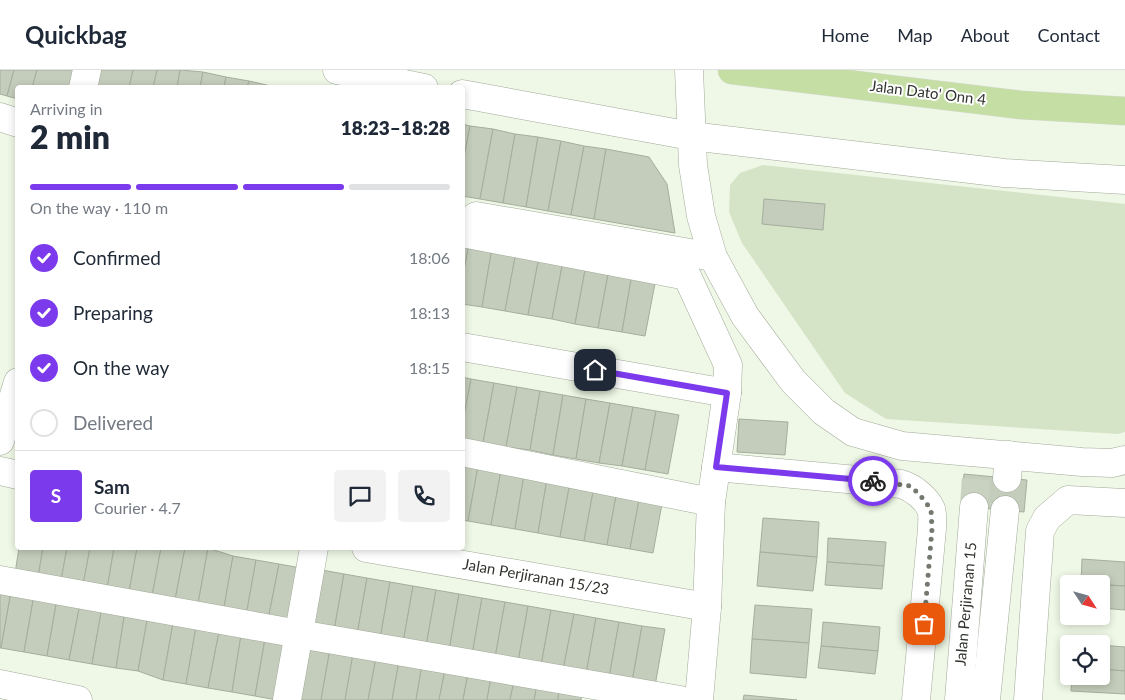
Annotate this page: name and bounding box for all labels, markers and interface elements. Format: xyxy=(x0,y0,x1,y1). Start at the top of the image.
text: Quickbag xyxy=(25,20,127,49)
text: Home xyxy=(821,24,869,46)
text: Map xyxy=(897,24,933,46)
text: About xyxy=(961,24,1010,46)
text: Contact xyxy=(1038,24,1100,46)
street label: Jalan Dato' Onn 4 xyxy=(869,76,987,108)
text: Arriving in xyxy=(30,99,103,118)
text: 18:23–18:28 xyxy=(341,116,450,139)
text: 2 min xyxy=(30,117,110,156)
text: On the way · 110 m xyxy=(30,198,168,217)
icon: check xyxy=(30,244,58,272)
text: Confirmed xyxy=(73,246,161,269)
text: 18:06 xyxy=(409,248,450,267)
icon: check xyxy=(30,299,58,327)
text: Preparing xyxy=(73,301,153,324)
text: 18:13 xyxy=(409,303,450,322)
pin xyxy=(574,349,616,391)
icon: check xyxy=(30,354,58,382)
text: On the way xyxy=(73,356,169,379)
icon: home xyxy=(581,356,609,384)
text: 18:15 xyxy=(409,358,450,377)
text: Delivered xyxy=(73,411,153,434)
courier xyxy=(848,456,898,506)
icon: bike xyxy=(859,467,887,495)
button: chat xyxy=(334,470,386,522)
button: phone xyxy=(398,470,450,522)
text: Sam xyxy=(94,475,130,498)
text: S xyxy=(51,484,61,507)
text: Courier · 4.7 xyxy=(94,498,181,517)
street label: Jalan Perjiranan 15 xyxy=(951,541,979,667)
street label: Jalan Perjiranan 15/23 xyxy=(462,554,611,598)
north arrow xyxy=(1060,575,1110,625)
map controls xyxy=(1060,575,1110,685)
pin xyxy=(903,603,945,645)
icon: bag xyxy=(910,610,938,638)
button: locate xyxy=(1060,635,1110,685)

